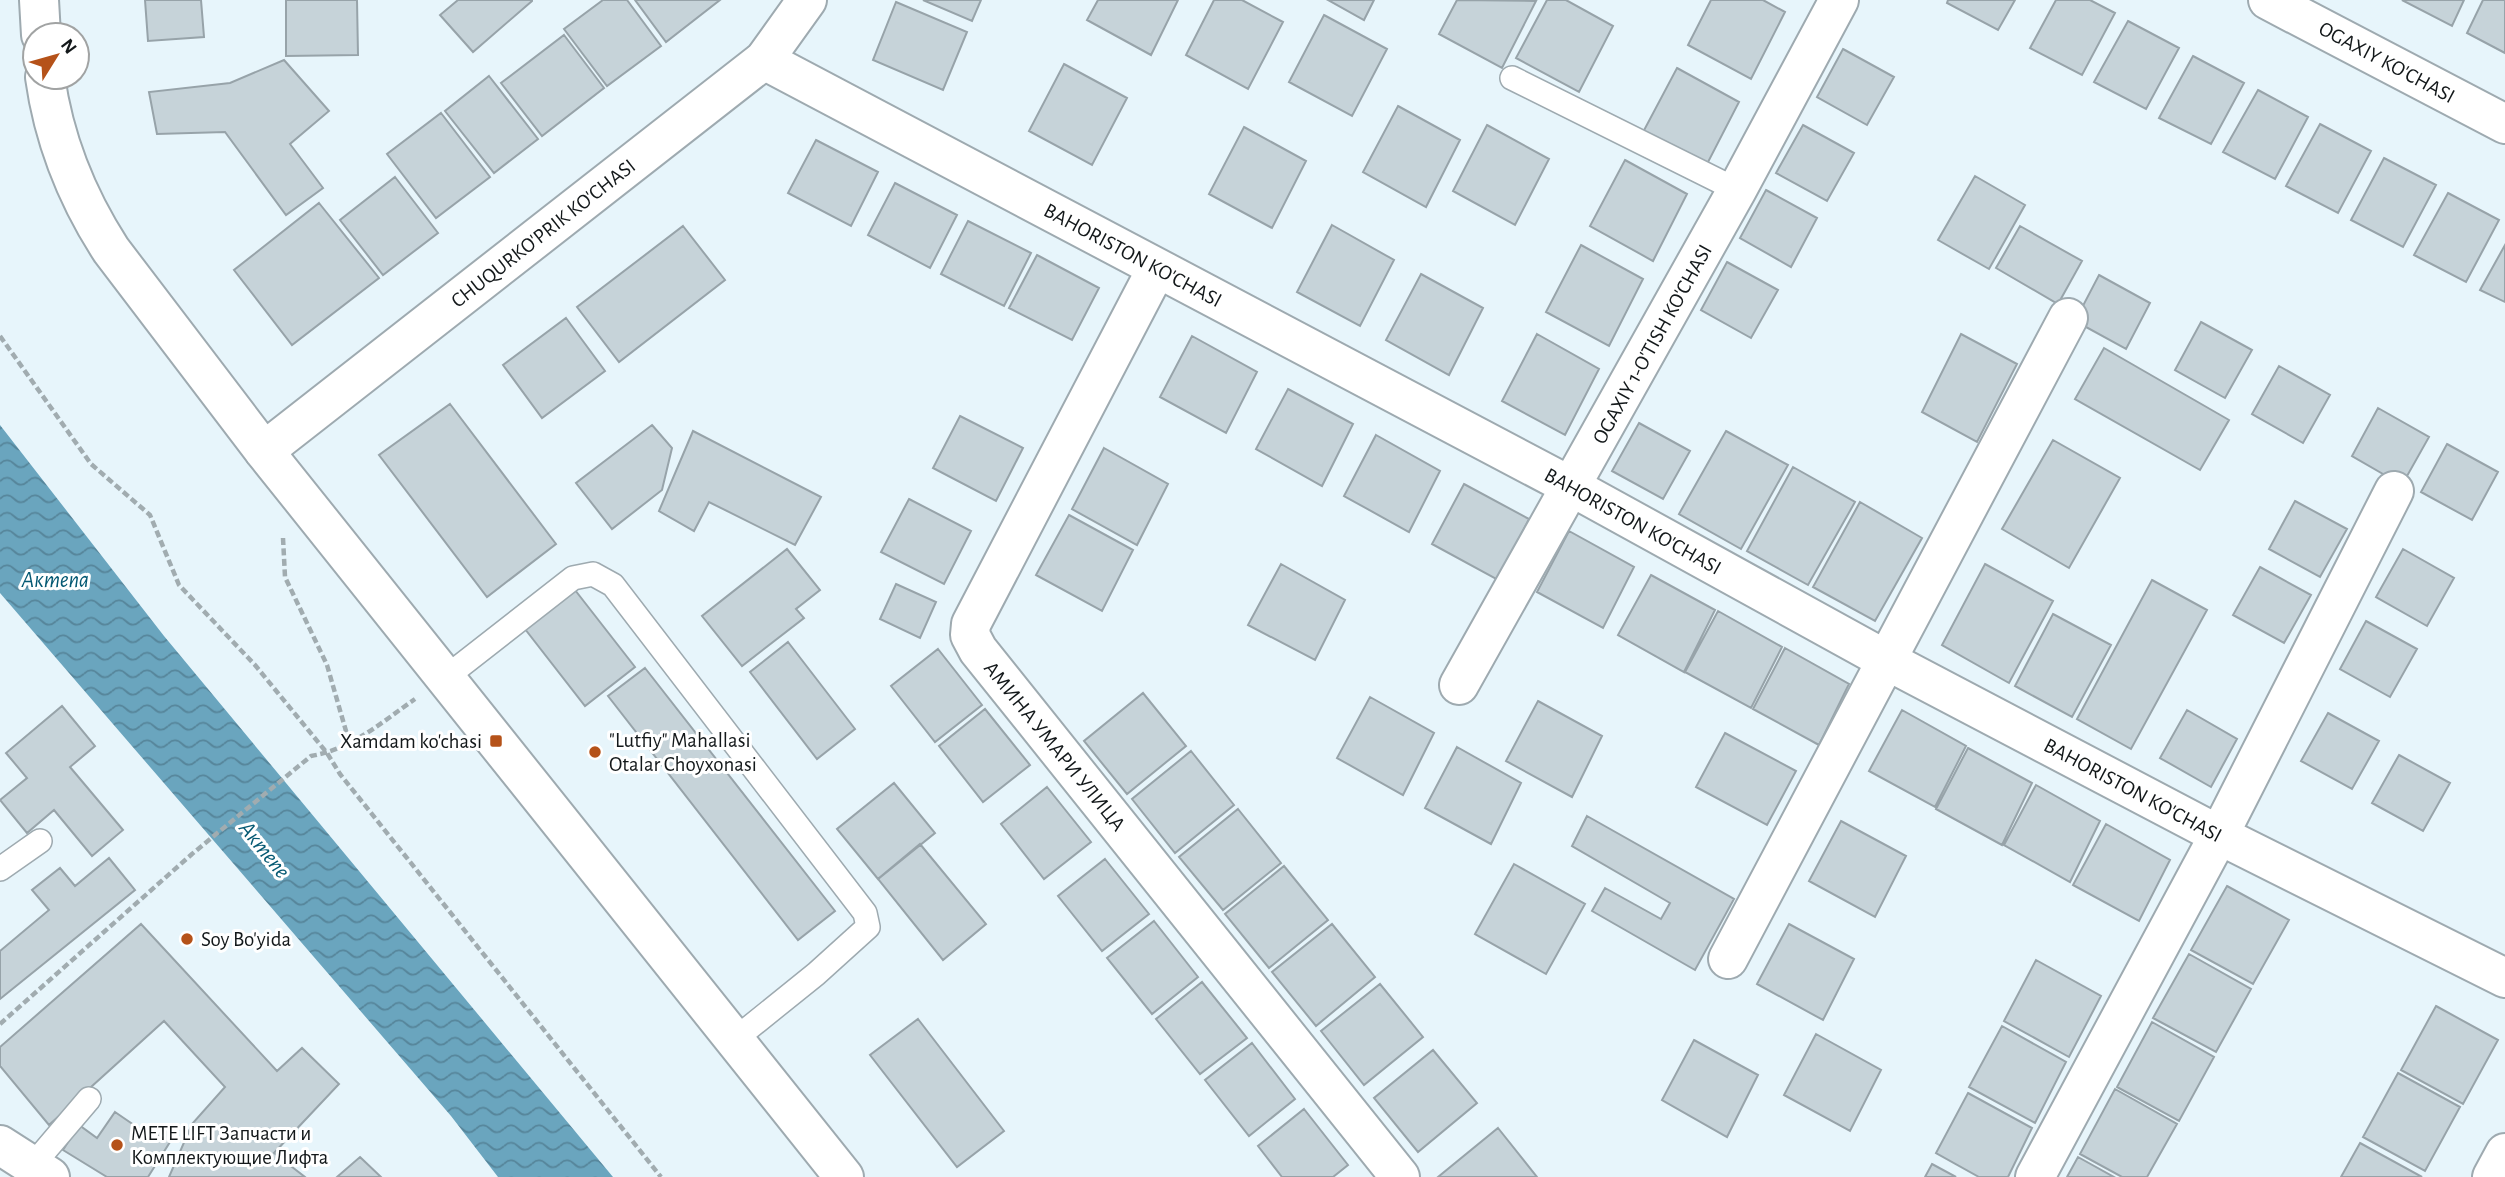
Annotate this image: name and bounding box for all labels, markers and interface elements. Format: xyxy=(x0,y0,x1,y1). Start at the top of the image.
street label: OGAXIY KO'CHASI xyxy=(2315,18,2458,107)
north arrow xyxy=(21,21,91,91)
text: N xyxy=(57,36,80,58)
street label: CHUQURKO'PRIK KO'CHASI xyxy=(447,155,639,312)
street label: BAHORISTON KO'CHASI xyxy=(1040,200,1225,311)
street label: OGAXIY 1-O'TISH KO'CHASI xyxy=(1589,241,1716,448)
street label: BAHORISTON KO'CHASI xyxy=(1541,464,1725,579)
water label: Актепа xyxy=(20,569,89,592)
street label: АМИНА УМАРИ УЛИЦА xyxy=(980,658,1129,835)
place label: "Lutfiy" Mahallasi Otalar Choyxonasi xyxy=(609,730,757,775)
place label: Xamdam ko'chasi xyxy=(340,731,482,752)
marker: Xamdam ko'chasi xyxy=(488,733,504,749)
street label: BAHORISTON KO'CHASI xyxy=(2040,735,2225,846)
marker: "Lutfiy" Mahallasi Otalar Choyxonasi xyxy=(587,744,603,760)
water label: Актепе xyxy=(233,816,294,883)
place label: Soy Bo'yida xyxy=(201,929,292,950)
marker: Soy Bo'yida xyxy=(179,931,195,947)
place label: METE LIFT Запчасти и Комплектующие Лифта xyxy=(131,1123,329,1168)
marker: METE LIFT Запчасти и Комплектующие Лифта xyxy=(109,1137,125,1153)

